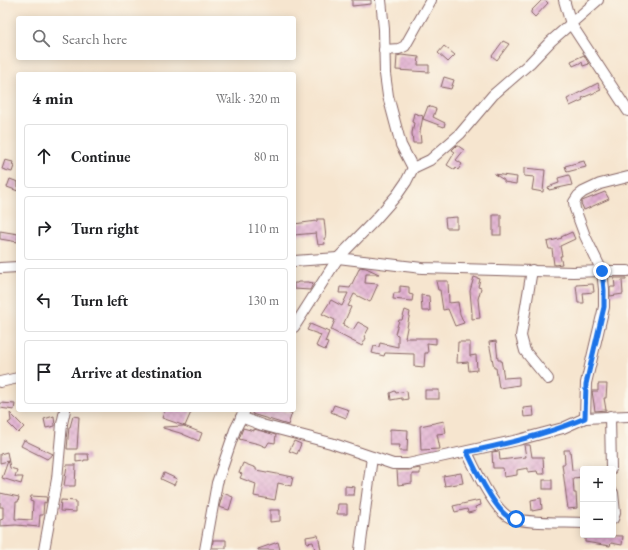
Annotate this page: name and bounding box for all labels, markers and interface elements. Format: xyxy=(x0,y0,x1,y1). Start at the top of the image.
search box xyxy=(16,16,296,60)
icon: search xyxy=(30,27,52,49)
text: Search here xyxy=(62,29,127,48)
text: 4 min xyxy=(32,87,73,109)
text: Walk · 320 m xyxy=(216,90,280,107)
icon: ahead xyxy=(33,145,55,167)
text: Continue xyxy=(71,147,131,166)
text: 80 m xyxy=(254,148,279,165)
icon: right xyxy=(33,217,55,239)
text: Turn right xyxy=(71,219,139,238)
text: 110 m xyxy=(248,220,279,237)
route end xyxy=(593,262,611,280)
icon: left xyxy=(33,289,55,311)
text: Turn left xyxy=(71,291,128,310)
text: 130 m xyxy=(248,292,279,309)
icon: arrive xyxy=(33,361,55,383)
text: Arrive at destination xyxy=(71,363,202,382)
map controls xyxy=(580,466,616,538)
button: + xyxy=(580,466,616,502)
button: − xyxy=(580,502,616,538)
route start xyxy=(507,510,525,528)

